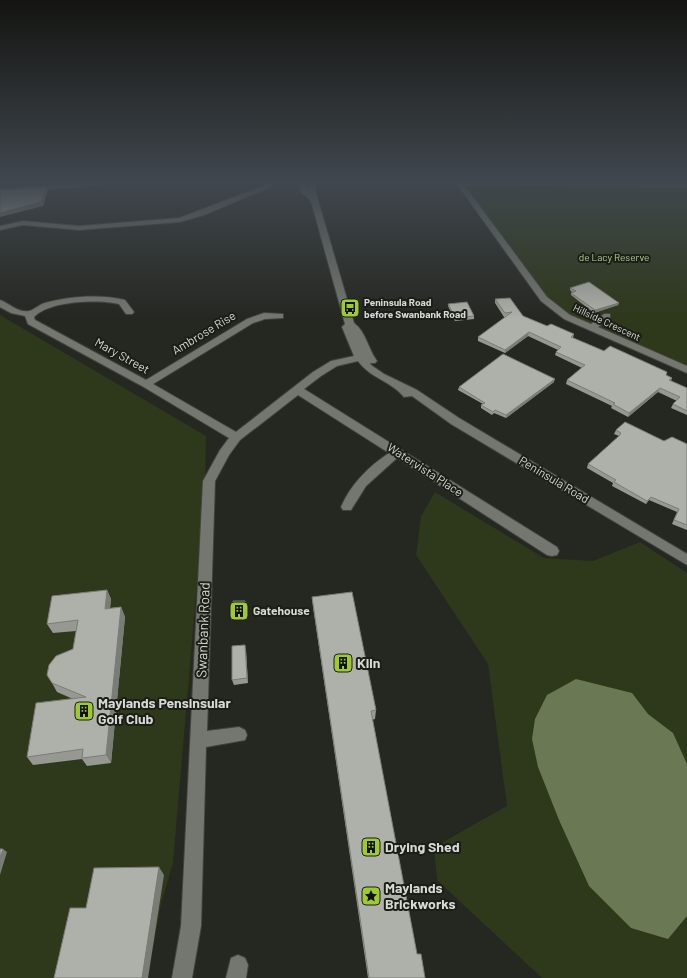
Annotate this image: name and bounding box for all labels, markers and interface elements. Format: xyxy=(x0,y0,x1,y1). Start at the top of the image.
park label: de Lacy Reserve xyxy=(579,251,649,263)
place label: Peninsula Road before Swanbank Road xyxy=(364,296,466,320)
bus stop icon: Peninsula Road before Swanbank Road xyxy=(339,297,361,319)
street label: Hillside Crescent xyxy=(571,301,643,343)
street label: Ambrose Rise xyxy=(169,308,238,357)
street label: Mary Street xyxy=(93,334,152,376)
street label: Watervista Place xyxy=(385,440,466,499)
street label: Peninsula Road xyxy=(517,453,592,506)
street label: Swanbank Road xyxy=(192,582,213,678)
building icon: Gatehouse xyxy=(228,600,250,622)
place label: Gatehouse xyxy=(253,603,310,617)
building icon: Kiln xyxy=(332,652,354,674)
place label: Kiln xyxy=(357,654,380,671)
place label: Maylands Pensinsular Golf Club xyxy=(98,694,231,727)
building icon: Maylands Pensinsular Golf Club xyxy=(73,700,95,722)
building icon: Drying Shed xyxy=(360,836,382,858)
place label: Drying Shed xyxy=(385,838,460,855)
place label: Maylands Brickworks xyxy=(385,879,456,912)
place icon: Maylands Brickworks xyxy=(360,885,382,907)

